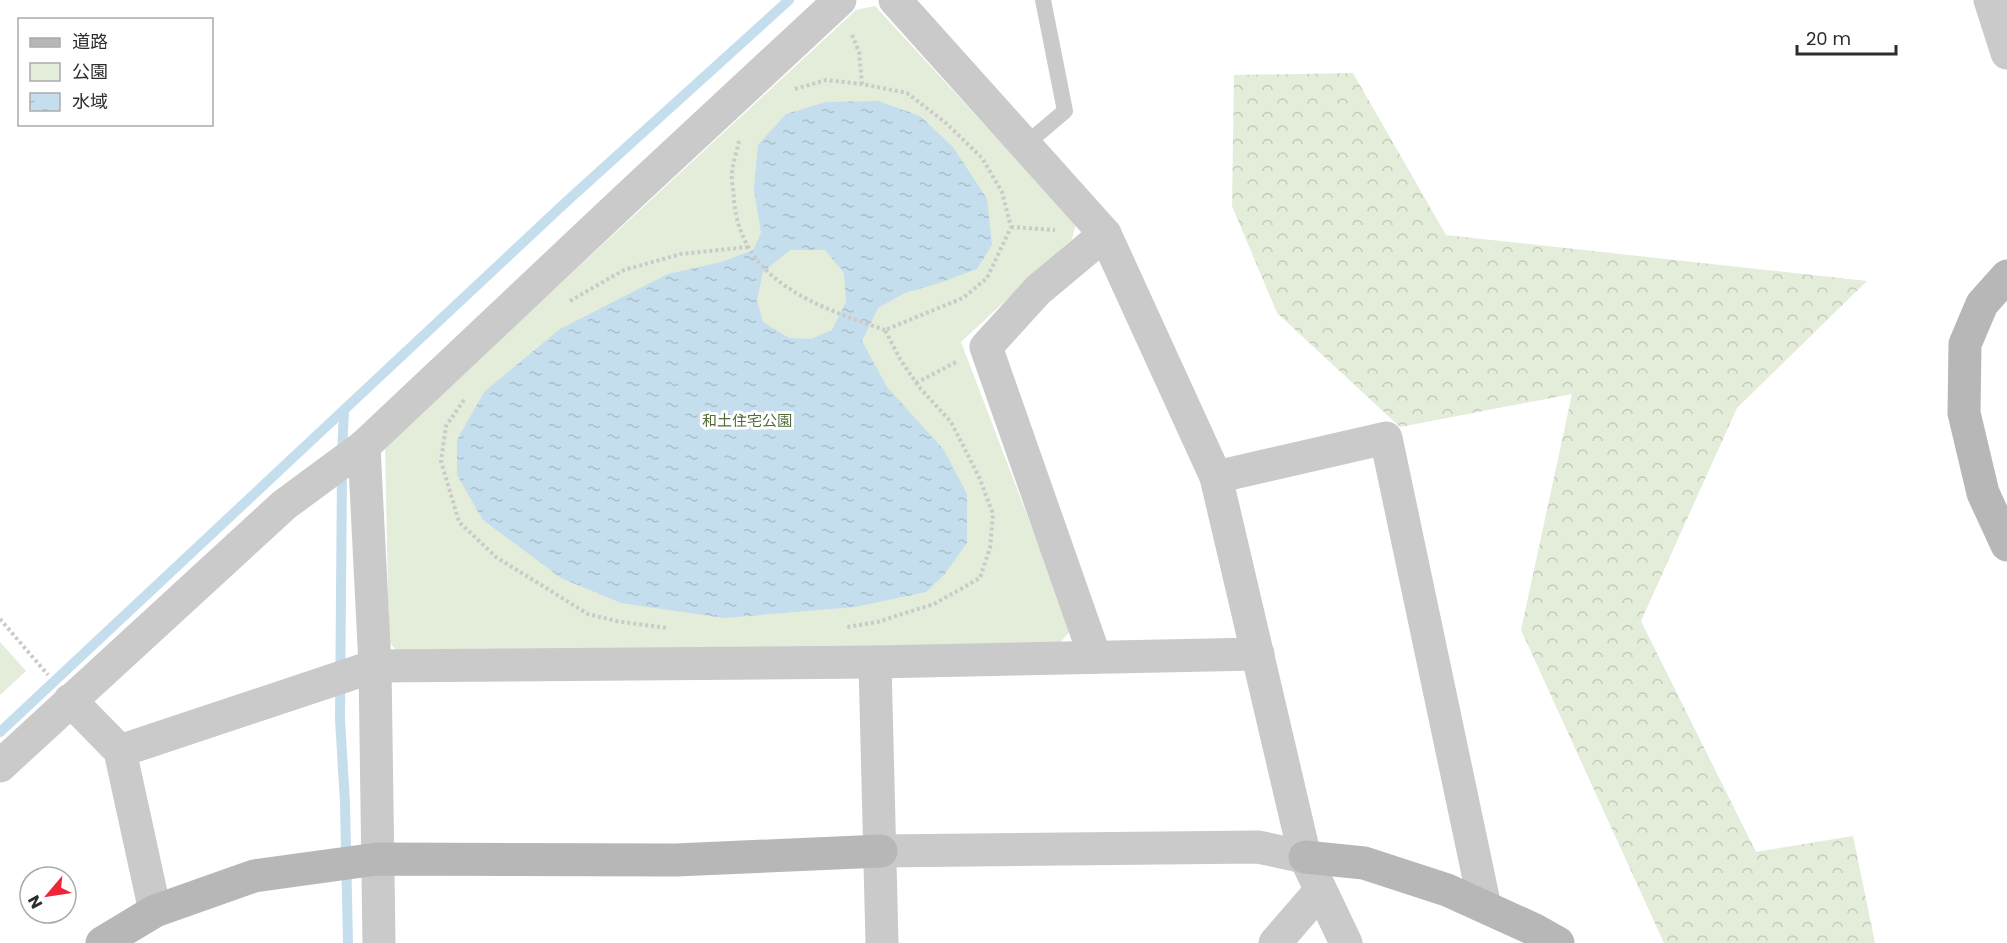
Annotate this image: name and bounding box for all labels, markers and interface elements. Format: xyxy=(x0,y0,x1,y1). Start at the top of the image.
legend xyxy=(18,18,213,126)
scale bar xyxy=(1797,18,1896,56)
text: 20 m xyxy=(1806,26,1851,51)
text: 道路 xyxy=(72,29,108,54)
text: 公園 xyxy=(72,59,108,84)
text: 水域 xyxy=(72,89,108,114)
park label: 和土住宅公園 xyxy=(702,410,792,431)
north arrow xyxy=(18,865,78,925)
text: N xyxy=(22,891,48,913)

